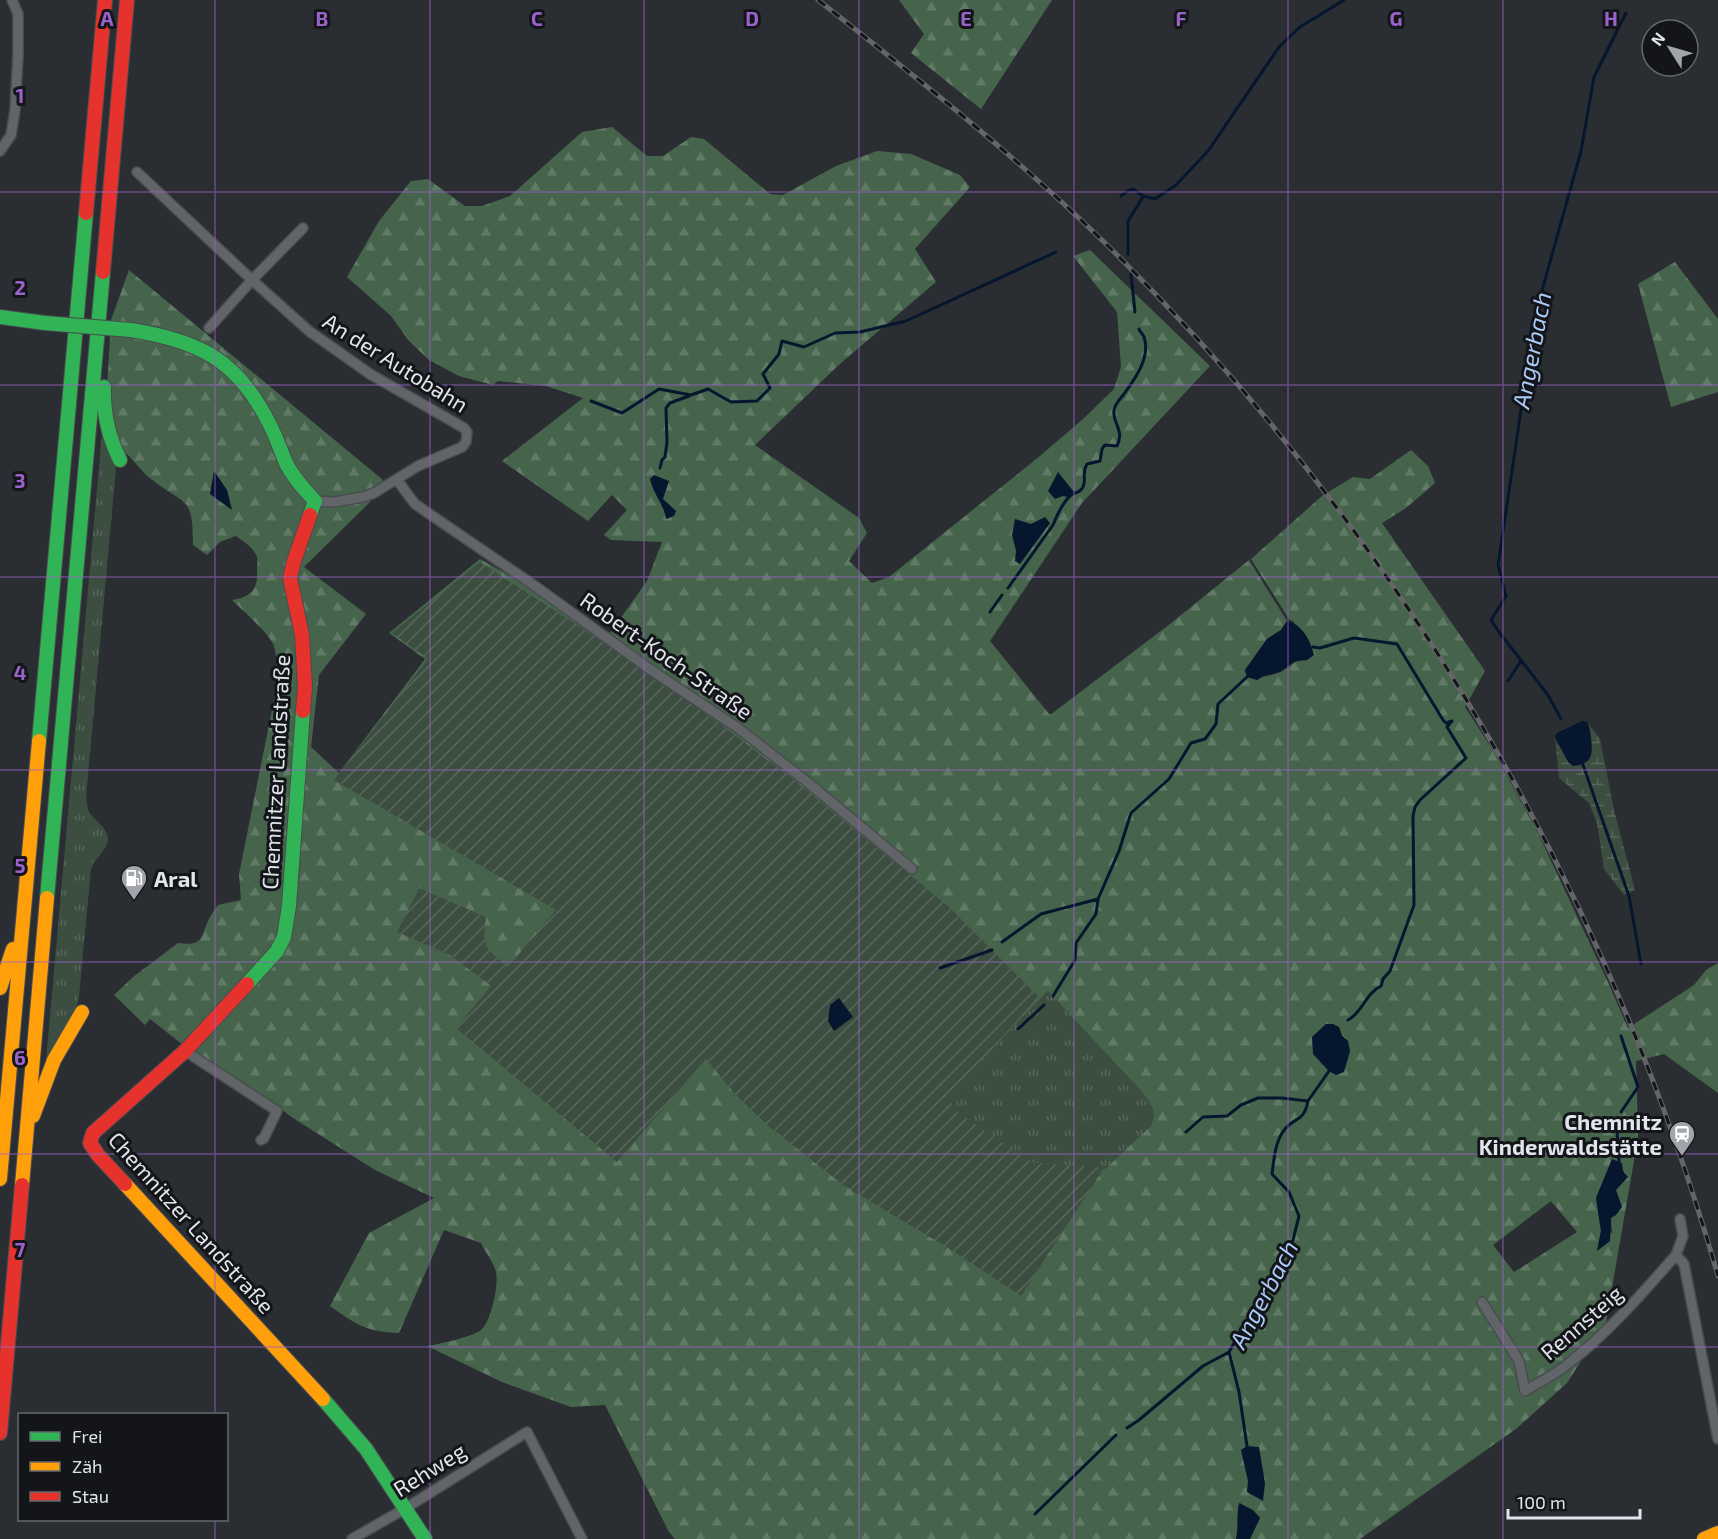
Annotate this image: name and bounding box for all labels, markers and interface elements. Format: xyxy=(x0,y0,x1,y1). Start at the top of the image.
text: A xyxy=(100,6,114,30)
text: B xyxy=(316,6,328,30)
text: C xyxy=(531,6,543,30)
text: D xyxy=(745,6,759,30)
text: E xyxy=(960,6,972,30)
text: F xyxy=(1175,6,1187,30)
text: G xyxy=(1390,6,1402,30)
text: H xyxy=(1604,6,1618,30)
north arrow xyxy=(1640,18,1700,78)
text: N xyxy=(1647,28,1669,49)
text: 1 xyxy=(16,83,24,107)
text: 2 xyxy=(14,275,26,299)
water label: Angerbach xyxy=(1505,289,1556,412)
street label: An der Autobahn xyxy=(319,307,473,417)
text: 3 xyxy=(14,468,26,492)
street label: Robert-Koch-Straße xyxy=(576,586,758,724)
street label: Chemnitzer Landstraße xyxy=(256,654,294,890)
text: 4 xyxy=(14,660,27,684)
text: 5 xyxy=(14,853,26,877)
fuel station icon: Aral xyxy=(119,863,149,901)
place label: Aral xyxy=(154,865,198,891)
text: 6 xyxy=(14,1045,26,1069)
place label: Chemnitz Kinderwaldstätte xyxy=(1479,1108,1662,1159)
station icon: Chemnitz Kinderwaldstätte xyxy=(1667,1119,1697,1157)
street label: Chemnitzer Landstraße xyxy=(104,1126,280,1318)
water label: Angerbach xyxy=(1222,1235,1303,1354)
text: 7 xyxy=(15,1237,26,1261)
street label: Rennsteig xyxy=(1535,1279,1627,1365)
legend xyxy=(18,1413,228,1521)
text: Frei xyxy=(72,1425,103,1447)
street label: Rehweg xyxy=(388,1437,470,1501)
text: Zäh xyxy=(72,1455,103,1477)
scale bar xyxy=(1508,1482,1640,1520)
text: Stau xyxy=(72,1485,109,1507)
text: 100 m xyxy=(1517,1491,1566,1513)

